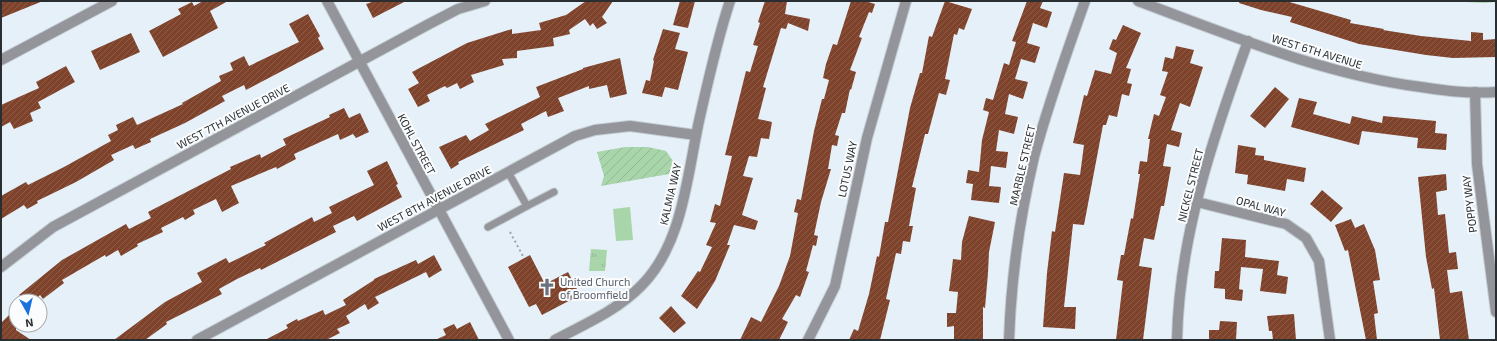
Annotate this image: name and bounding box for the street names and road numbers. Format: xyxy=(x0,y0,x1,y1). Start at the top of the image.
street label: WEST 6TH AVENUE xyxy=(1270,31,1364,71)
street label: WEST 7TH AVENUE DRIVE xyxy=(174,81,292,151)
street label: KOHL STREET xyxy=(396,111,439,177)
street label: MARBLE STREET xyxy=(1006,123,1038,207)
street label: LOTUS WAY xyxy=(835,139,859,199)
street label: NICKEL STREET xyxy=(1175,146,1206,223)
street label: KALMIA WAY xyxy=(657,161,684,226)
street label: WEST 8TH AVENUE DRIVE xyxy=(375,162,493,234)
street label: POPPY WAY xyxy=(1459,174,1479,233)
street label: OPAL WAY xyxy=(1235,193,1288,219)

